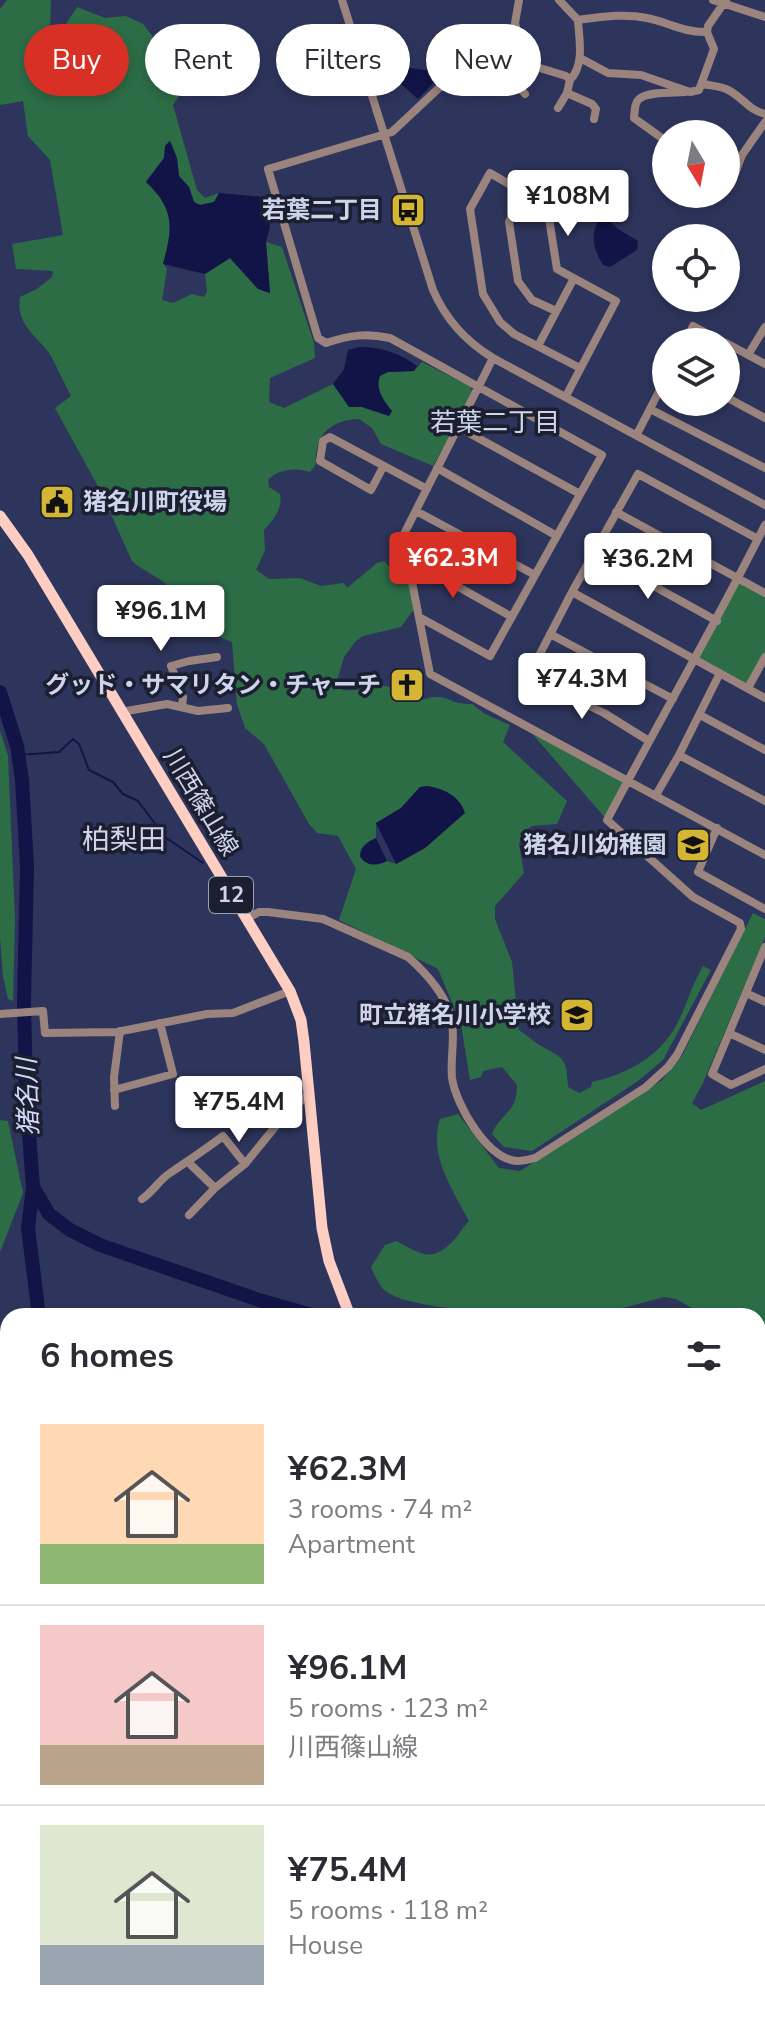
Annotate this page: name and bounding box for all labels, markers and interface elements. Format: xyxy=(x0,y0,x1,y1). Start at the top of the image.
chip: Buy xyxy=(24,24,129,96)
chip: Rent xyxy=(145,24,260,96)
chip: Filters xyxy=(276,24,410,96)
chip: New xyxy=(426,24,541,96)
north arrow xyxy=(652,120,740,208)
map controls xyxy=(652,120,740,416)
pin: ¥108M xyxy=(512,170,624,238)
text: ¥108M xyxy=(526,178,610,213)
bus stop icon: 若葉二丁目 xyxy=(389,191,427,229)
place label: 若葉二丁目 xyxy=(262,194,382,226)
button: locate xyxy=(652,224,740,312)
button: layers xyxy=(652,328,740,416)
district label: 若葉二丁目 xyxy=(430,405,560,440)
public building icon: 猪名川町役場 xyxy=(38,483,76,521)
place label: 猪名川町役場 xyxy=(83,486,227,518)
pin: ¥62.3M xyxy=(388,532,518,600)
pin: ¥36.2M xyxy=(583,533,713,601)
text: ¥62.3M xyxy=(407,540,499,575)
text: ¥36.2M xyxy=(602,541,694,576)
pin: ¥96.1M xyxy=(96,585,226,653)
text: ¥96.1M xyxy=(115,593,207,628)
pin: ¥74.3M xyxy=(517,653,647,721)
text: ¥74.3M xyxy=(536,661,628,696)
church icon: グッド・サマリタン・チャーチ xyxy=(388,666,426,704)
place label: グッド・サマリタン・チャーチ xyxy=(45,669,381,701)
street label: 川西篠山線 xyxy=(156,742,246,862)
district label: 柏梨田 xyxy=(82,821,166,859)
school or university icon: 猪名川幼稚園 xyxy=(674,826,712,864)
place label: 猪名川幼稚園 xyxy=(523,829,667,861)
road number: 12 xyxy=(209,877,253,913)
school or university icon: 町立猪名川小学校 xyxy=(558,996,596,1034)
place label: 町立猪名川小学校 xyxy=(359,999,551,1031)
water label: 猪名川 xyxy=(9,1054,47,1137)
pin: ¥75.4M xyxy=(174,1076,304,1144)
text: ¥75.4M xyxy=(193,1084,285,1119)
text: 6 homes xyxy=(40,1333,174,1379)
icon: filters xyxy=(682,1334,726,1378)
text: ¥62.3M xyxy=(288,1446,408,1492)
icon: home xyxy=(104,1456,200,1552)
text: 3 rooms · 74 m² xyxy=(288,1492,472,1527)
text: Apartment xyxy=(288,1527,415,1562)
text: ¥96.1M xyxy=(288,1645,408,1691)
icon: home xyxy=(104,1657,200,1753)
text: 5 rooms · 123 m² xyxy=(288,1691,488,1726)
text: 川西篠山線 xyxy=(288,1730,418,1765)
text: ¥75.4M xyxy=(288,1847,408,1893)
icon: home xyxy=(104,1857,200,1953)
text: 5 rooms · 118 m² xyxy=(288,1893,488,1928)
text: House xyxy=(288,1928,363,1963)

